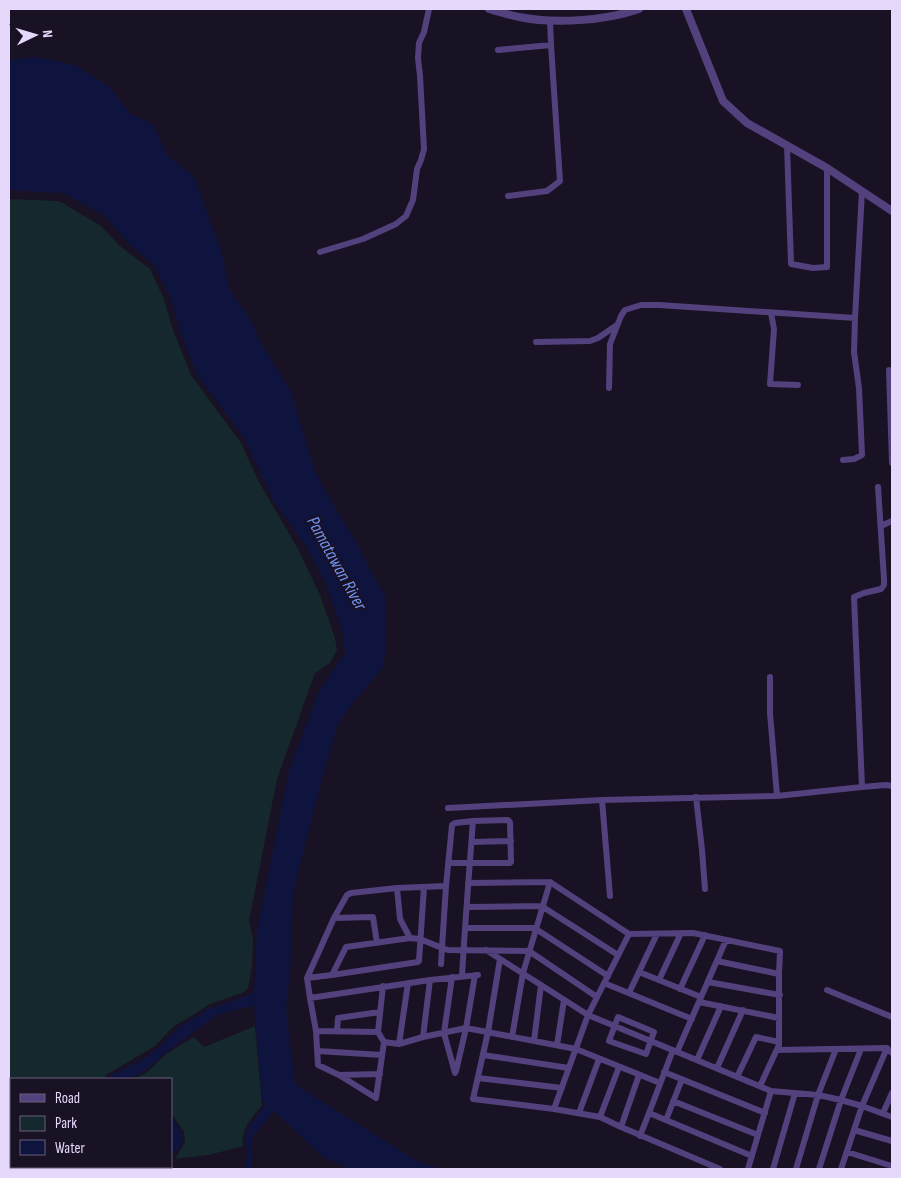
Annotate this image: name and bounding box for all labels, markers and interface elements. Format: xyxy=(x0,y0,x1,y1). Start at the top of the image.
north arrow xyxy=(10,10,60,60)
text: N xyxy=(39,29,56,38)
water label: Pamatawan River xyxy=(302,513,371,614)
legend xyxy=(10,1078,172,1168)
text: Road xyxy=(55,1089,80,1108)
text: Park xyxy=(55,1114,77,1133)
text: Water xyxy=(55,1139,86,1158)

